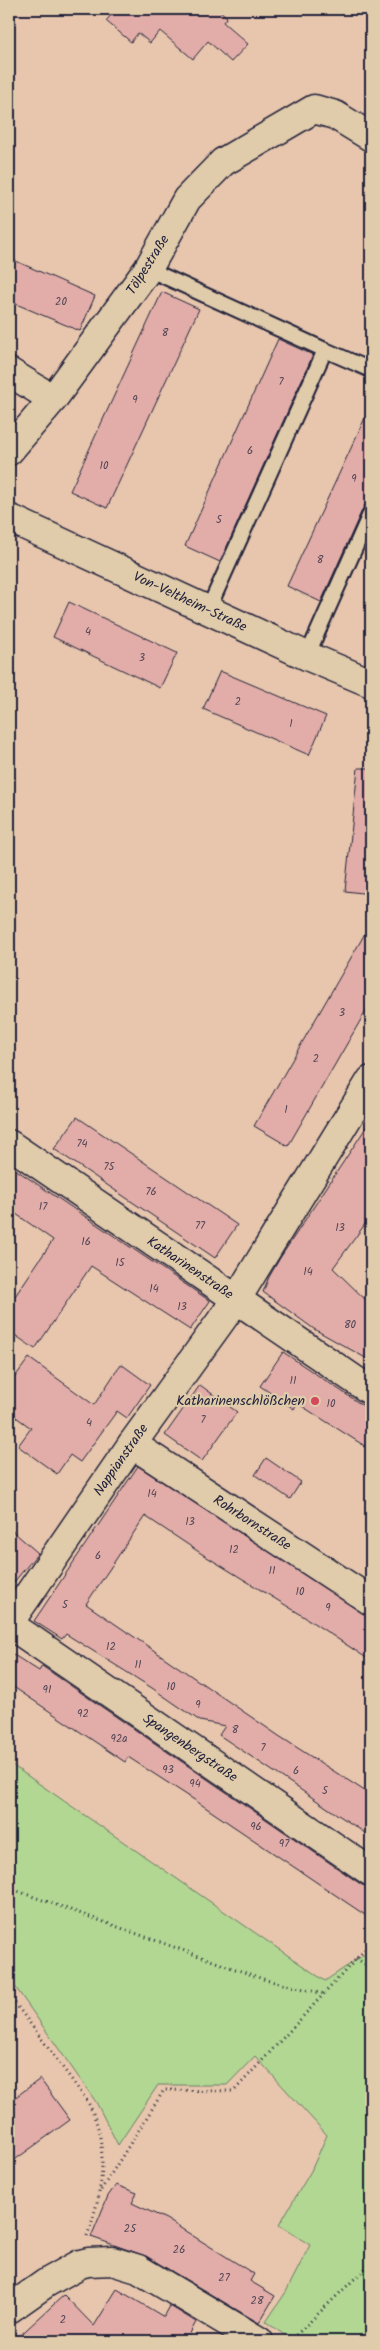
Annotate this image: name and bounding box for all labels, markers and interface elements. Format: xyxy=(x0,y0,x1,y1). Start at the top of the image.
street label: Tölpestraße xyxy=(121,230,176,299)
house number: 20 xyxy=(55,293,67,311)
house number: 8 xyxy=(162,324,169,342)
house number: 7 xyxy=(278,373,284,391)
house number: 9 xyxy=(132,391,138,409)
house number: 6 xyxy=(247,442,253,460)
house number: 10 xyxy=(100,457,109,475)
house number: 9 xyxy=(351,470,357,488)
house number: 5 xyxy=(216,511,223,529)
house number: 8 xyxy=(317,551,324,569)
street label: Von-Veltheim-Straße xyxy=(129,566,251,638)
house number: 4 xyxy=(85,623,91,641)
house number: 3 xyxy=(139,649,145,667)
house number: 2 xyxy=(235,693,241,711)
house number: 1 xyxy=(289,715,293,733)
house number: 3 xyxy=(339,1004,345,1022)
house number: 2 xyxy=(313,1050,319,1068)
house number: 1 xyxy=(284,1101,288,1119)
house number: 74 xyxy=(76,1135,88,1153)
house number: 75 xyxy=(104,1158,116,1176)
house number: 76 xyxy=(145,1183,157,1201)
house number: 17 xyxy=(39,1198,48,1216)
house number: 77 xyxy=(195,1217,206,1235)
house number: 13 xyxy=(335,1219,345,1237)
street label: Katharinenstraße xyxy=(142,1231,238,1306)
house number: 16 xyxy=(81,1233,91,1251)
house number: 15 xyxy=(115,1254,126,1272)
house number: 14 xyxy=(303,1263,313,1281)
house number: 14 xyxy=(149,1280,159,1298)
house number: 13 xyxy=(177,1298,187,1316)
house number: 80 xyxy=(344,1316,357,1334)
house number: 11 xyxy=(290,1372,296,1390)
place label: Katharinenschlößchen xyxy=(176,1390,305,1412)
marker: Katharinenschlößchen xyxy=(309,1395,321,1407)
house number: 10 xyxy=(327,1395,336,1413)
house number: 7 xyxy=(200,1411,206,1429)
house number: 4 xyxy=(86,1414,92,1432)
street label: Nappianstraße xyxy=(88,1419,154,1501)
house number: 14 xyxy=(147,1485,157,1503)
street label: Rohrbornstraße xyxy=(208,1489,296,1557)
house number: 13 xyxy=(185,1513,195,1531)
house number: 12 xyxy=(229,1541,239,1559)
house number: 6 xyxy=(95,1547,101,1565)
house number: 11 xyxy=(269,1562,275,1580)
house number: 10 xyxy=(296,1583,305,1601)
house number: 5 xyxy=(62,1596,69,1614)
house number: 9 xyxy=(325,1599,331,1617)
house number: 12 xyxy=(106,1638,116,1656)
house number: 11 xyxy=(135,1656,141,1674)
house number: 10 xyxy=(167,1678,176,1696)
house number: 91 xyxy=(43,1681,51,1699)
house number: 9 xyxy=(195,1696,201,1714)
house number: 92 xyxy=(77,1705,89,1723)
street label: Spangenbergstraße xyxy=(138,1708,243,1788)
house number: 8 xyxy=(232,1721,239,1739)
house number: 92a xyxy=(111,1730,127,1748)
house number: 7 xyxy=(260,1739,266,1757)
house number: 93 xyxy=(162,1761,174,1779)
house number: 6 xyxy=(293,1762,299,1780)
house number: 94 xyxy=(189,1775,201,1793)
house number: 5 xyxy=(322,1782,329,1800)
house number: 96 xyxy=(250,1818,262,1836)
house number: 97 xyxy=(279,1835,290,1853)
house number: 25 xyxy=(124,2220,137,2238)
house number: 26 xyxy=(173,2241,185,2259)
house number: 27 xyxy=(218,2269,231,2287)
house number: 28 xyxy=(250,2292,264,2310)
house number: 2 xyxy=(60,2311,66,2329)

